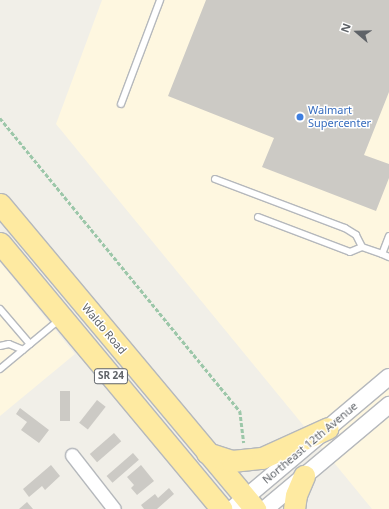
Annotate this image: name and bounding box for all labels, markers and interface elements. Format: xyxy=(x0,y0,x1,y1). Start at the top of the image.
north arrow xyxy=(337,12,377,52)
text: N xyxy=(337,21,354,35)
place label: Walmart Supercenter xyxy=(308,104,371,130)
marker: Walmart Supercenter xyxy=(295,112,305,122)
street label: Waldo Road xyxy=(79,301,129,357)
road number: SR 24 xyxy=(93,368,129,384)
street label: Northeast 12th Avenue xyxy=(260,399,360,487)

